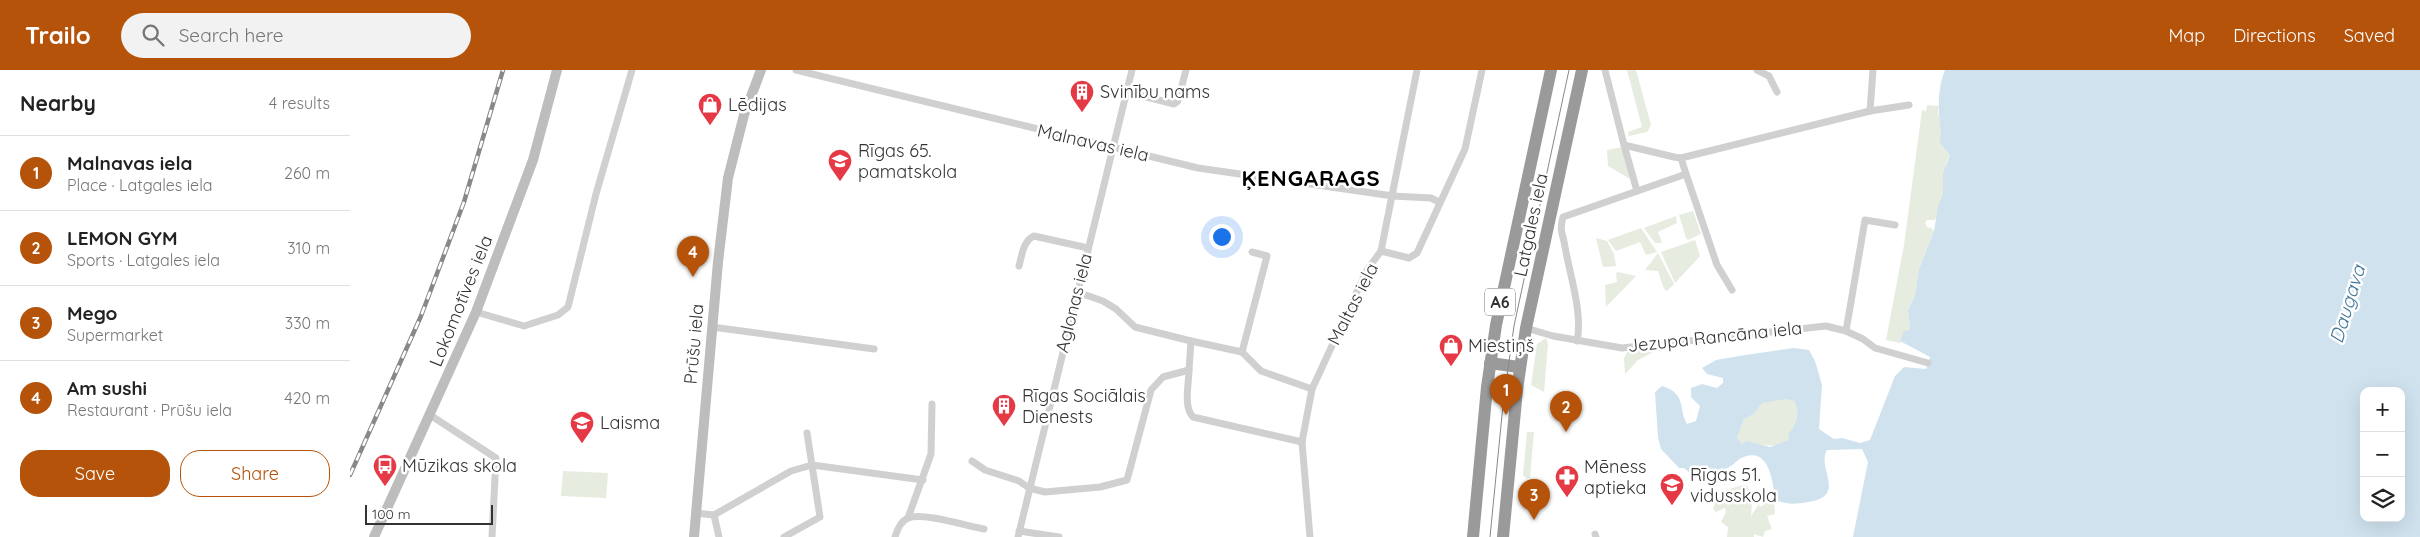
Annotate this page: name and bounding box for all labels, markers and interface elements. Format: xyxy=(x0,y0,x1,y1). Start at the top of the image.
search box xyxy=(121,13,471,58)
text: Trailo xyxy=(25,20,91,50)
icon: search xyxy=(139,21,167,49)
text: Search here xyxy=(179,23,284,47)
text: Map xyxy=(2168,24,2205,47)
text: Directions xyxy=(2233,24,2316,47)
text: Saved xyxy=(2344,24,2395,47)
building icon: Svinību nams xyxy=(1069,79,1095,113)
place label: Svinību nams xyxy=(1100,80,1210,103)
text: Nearby xyxy=(20,90,96,116)
shop icon: Lēdijas xyxy=(697,92,723,126)
text: 4 results xyxy=(269,93,330,113)
place label: Lēdijas xyxy=(728,93,787,116)
street label: Malnavas iela xyxy=(1035,119,1151,167)
place label: Rīgas 65. pamatskola xyxy=(858,139,957,183)
school or university icon: Rīgas 65. pamatskola xyxy=(827,148,853,182)
text: Malnavas iela xyxy=(67,151,192,175)
text: 1 xyxy=(33,163,39,183)
text: 260 m xyxy=(284,163,330,183)
district label: ĶENGARAGS xyxy=(1241,164,1381,192)
street label: Latgales iela xyxy=(1508,171,1553,279)
text: Place · Latgales iela xyxy=(67,175,213,195)
your location xyxy=(1209,224,1235,250)
text: LEMON GYM xyxy=(67,226,177,250)
street label: Lokomotīves iela xyxy=(424,232,497,370)
pin: 4 xyxy=(677,236,709,277)
text: 2 xyxy=(31,238,41,258)
text: 310 m xyxy=(287,238,330,258)
text: Sports · Latgales iela xyxy=(67,250,220,270)
street label: Aglonas iela xyxy=(1050,251,1097,355)
street label: Maltas iela xyxy=(1322,259,1383,349)
water label: Daugava xyxy=(2324,261,2371,346)
road number: A6 xyxy=(1485,288,1515,316)
text: Mego xyxy=(67,301,117,325)
street label: Prūšu iela xyxy=(679,303,708,385)
text: 3 xyxy=(32,313,40,333)
text: 330 m xyxy=(285,313,330,333)
street label: Jezupa Rancāna iela xyxy=(1627,316,1803,357)
text: Supermarket xyxy=(67,325,163,345)
shop icon: Miestiņš xyxy=(1438,333,1464,367)
place label: Miestiņš xyxy=(1468,334,1534,357)
pin: 1 xyxy=(1490,374,1522,415)
text: Am sushi xyxy=(67,376,147,400)
place label: Rīgas Sociālais Dienests xyxy=(1022,384,1146,428)
map controls xyxy=(2360,387,2405,522)
button: + xyxy=(2360,387,2405,432)
text: 4 xyxy=(31,388,41,408)
text: 420 m xyxy=(284,388,330,408)
pin: 2 xyxy=(1550,391,1582,432)
building icon: Rīgas Sociālais Dienests xyxy=(991,393,1017,427)
text: Restaurant · Prūšu iela xyxy=(67,400,232,420)
school or university icon: Laisma xyxy=(569,410,595,444)
place label: Laisma xyxy=(600,411,660,434)
button: − xyxy=(2360,432,2405,477)
button: Save xyxy=(20,450,170,497)
button: Share xyxy=(180,450,330,497)
bus stop icon: Mūzikas skola xyxy=(372,453,398,487)
place label: Mūzikas skola xyxy=(402,454,517,477)
place label: Mēness aptieka xyxy=(1584,455,1647,499)
place label: Rīgas 51. vidusskola xyxy=(1690,463,1777,507)
pharmacy icon: Mēness aptieka xyxy=(1554,464,1580,498)
school or university icon: Rīgas 51. vidusskola xyxy=(1659,472,1685,506)
button: layers xyxy=(2360,477,2405,522)
pin: 3 xyxy=(1518,479,1550,520)
scale bar xyxy=(365,502,492,525)
text: 100 m xyxy=(372,505,410,523)

